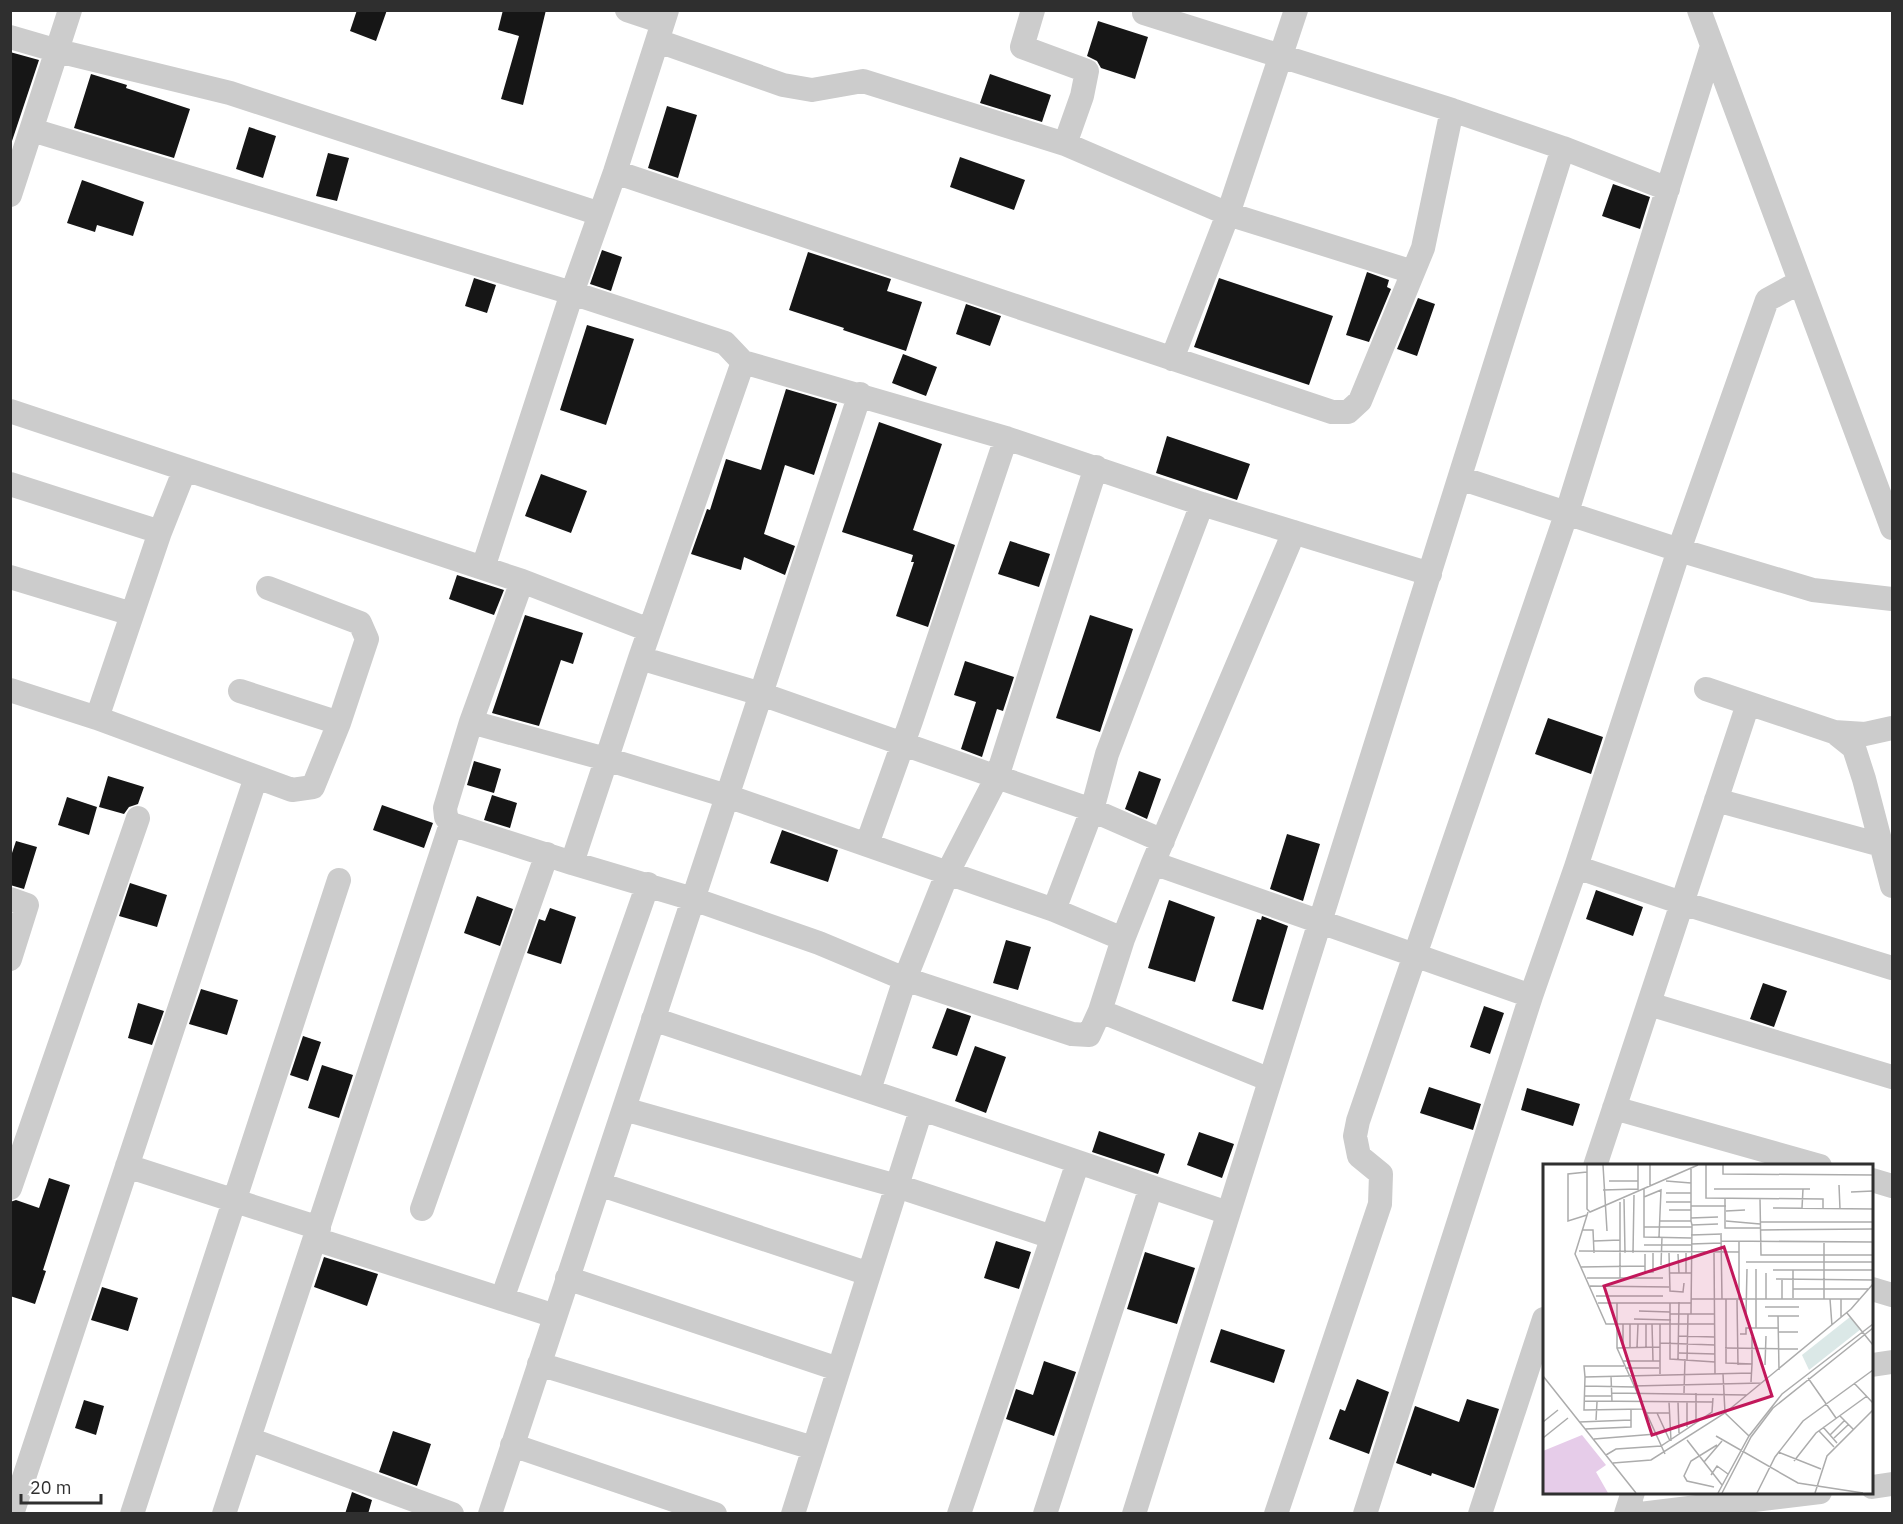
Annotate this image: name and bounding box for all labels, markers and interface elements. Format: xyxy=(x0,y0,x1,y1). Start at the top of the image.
inset map xyxy=(1543,1164,1873,1494)
scale bar xyxy=(21,1467,100,1505)
text: 20 m xyxy=(30,1476,72,1499)

